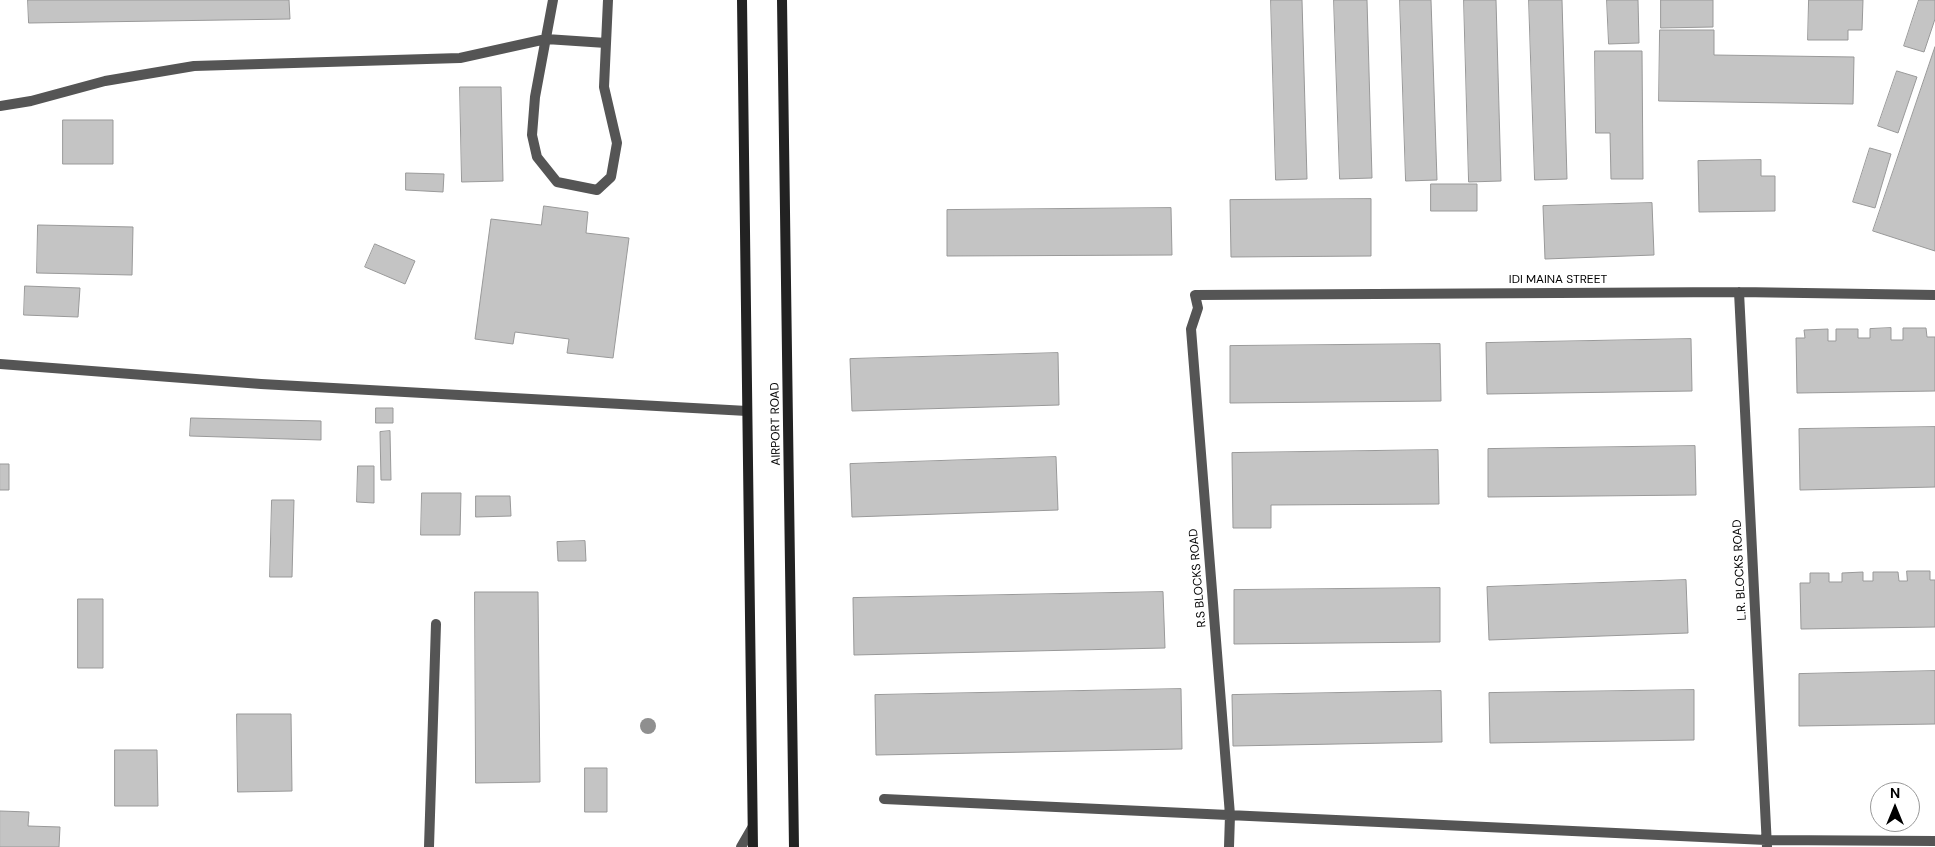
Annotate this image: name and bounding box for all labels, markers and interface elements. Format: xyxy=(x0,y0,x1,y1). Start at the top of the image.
street label: IDI MAINA STREET xyxy=(1509,273,1607,287)
street label: AIRPORT ROAD xyxy=(768,382,784,466)
street label: L.R. BLOCKS ROAD xyxy=(1730,519,1750,621)
street label: R.S BLOCKS ROAD xyxy=(1186,528,1210,628)
north arrow xyxy=(1870,782,1920,832)
text: N xyxy=(1890,784,1900,802)

